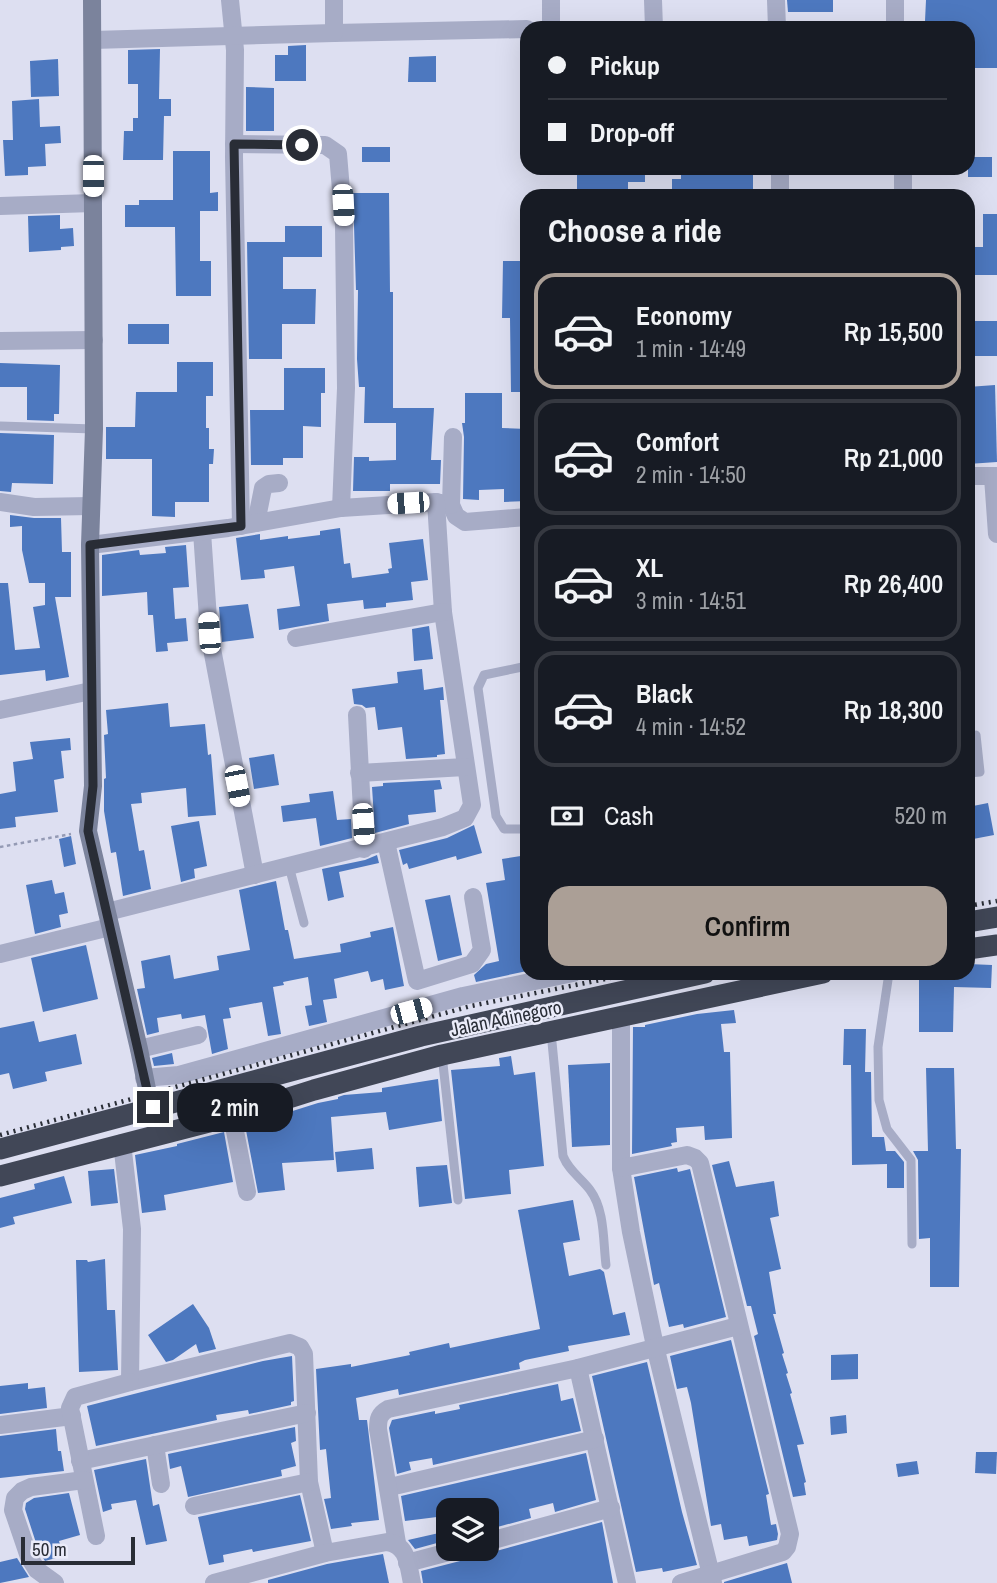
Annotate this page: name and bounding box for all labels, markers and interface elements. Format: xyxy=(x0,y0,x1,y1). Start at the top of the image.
text: Pickup xyxy=(590,48,660,83)
text: Drop-off xyxy=(590,115,674,150)
route start xyxy=(286,129,318,161)
car xyxy=(83,155,104,197)
car xyxy=(332,183,355,227)
text: Choose a ride xyxy=(548,209,722,252)
text: Economy xyxy=(636,298,732,333)
icon: car xyxy=(552,300,615,363)
text: Rp 15,500 xyxy=(844,314,943,349)
text: 1 min · 14:49 xyxy=(636,333,746,364)
text: Comfort xyxy=(636,424,719,459)
icon: car xyxy=(552,426,615,489)
text: Rp 21,000 xyxy=(844,440,943,475)
text: 2 min · 14:50 xyxy=(636,459,746,490)
car xyxy=(387,491,430,515)
text: XL xyxy=(636,550,663,585)
icon: car xyxy=(552,552,615,615)
text: Rp 26,400 xyxy=(844,566,943,601)
text: 3 min · 14:51 xyxy=(636,585,746,616)
car xyxy=(198,611,221,655)
text: Black xyxy=(636,676,693,711)
icon: car xyxy=(552,678,615,741)
text: Rp 18,300 xyxy=(844,692,943,727)
text: 4 min · 14:52 xyxy=(636,711,746,742)
car xyxy=(223,763,252,809)
icon: cash xyxy=(548,797,586,835)
text: Cash xyxy=(604,798,654,833)
text: 520 m xyxy=(895,800,947,831)
car xyxy=(352,802,375,846)
button: Confirm xyxy=(548,886,947,966)
street label: Jalan Adinegoro xyxy=(448,994,564,1042)
car xyxy=(388,995,435,1027)
callout: 2 min xyxy=(178,1082,293,1132)
route end xyxy=(137,1091,169,1123)
text: 2 min xyxy=(211,1092,259,1123)
map controls xyxy=(436,1498,499,1561)
button: layers xyxy=(436,1498,499,1561)
scale bar xyxy=(21,1534,135,1566)
text: 50 m xyxy=(32,1536,67,1562)

